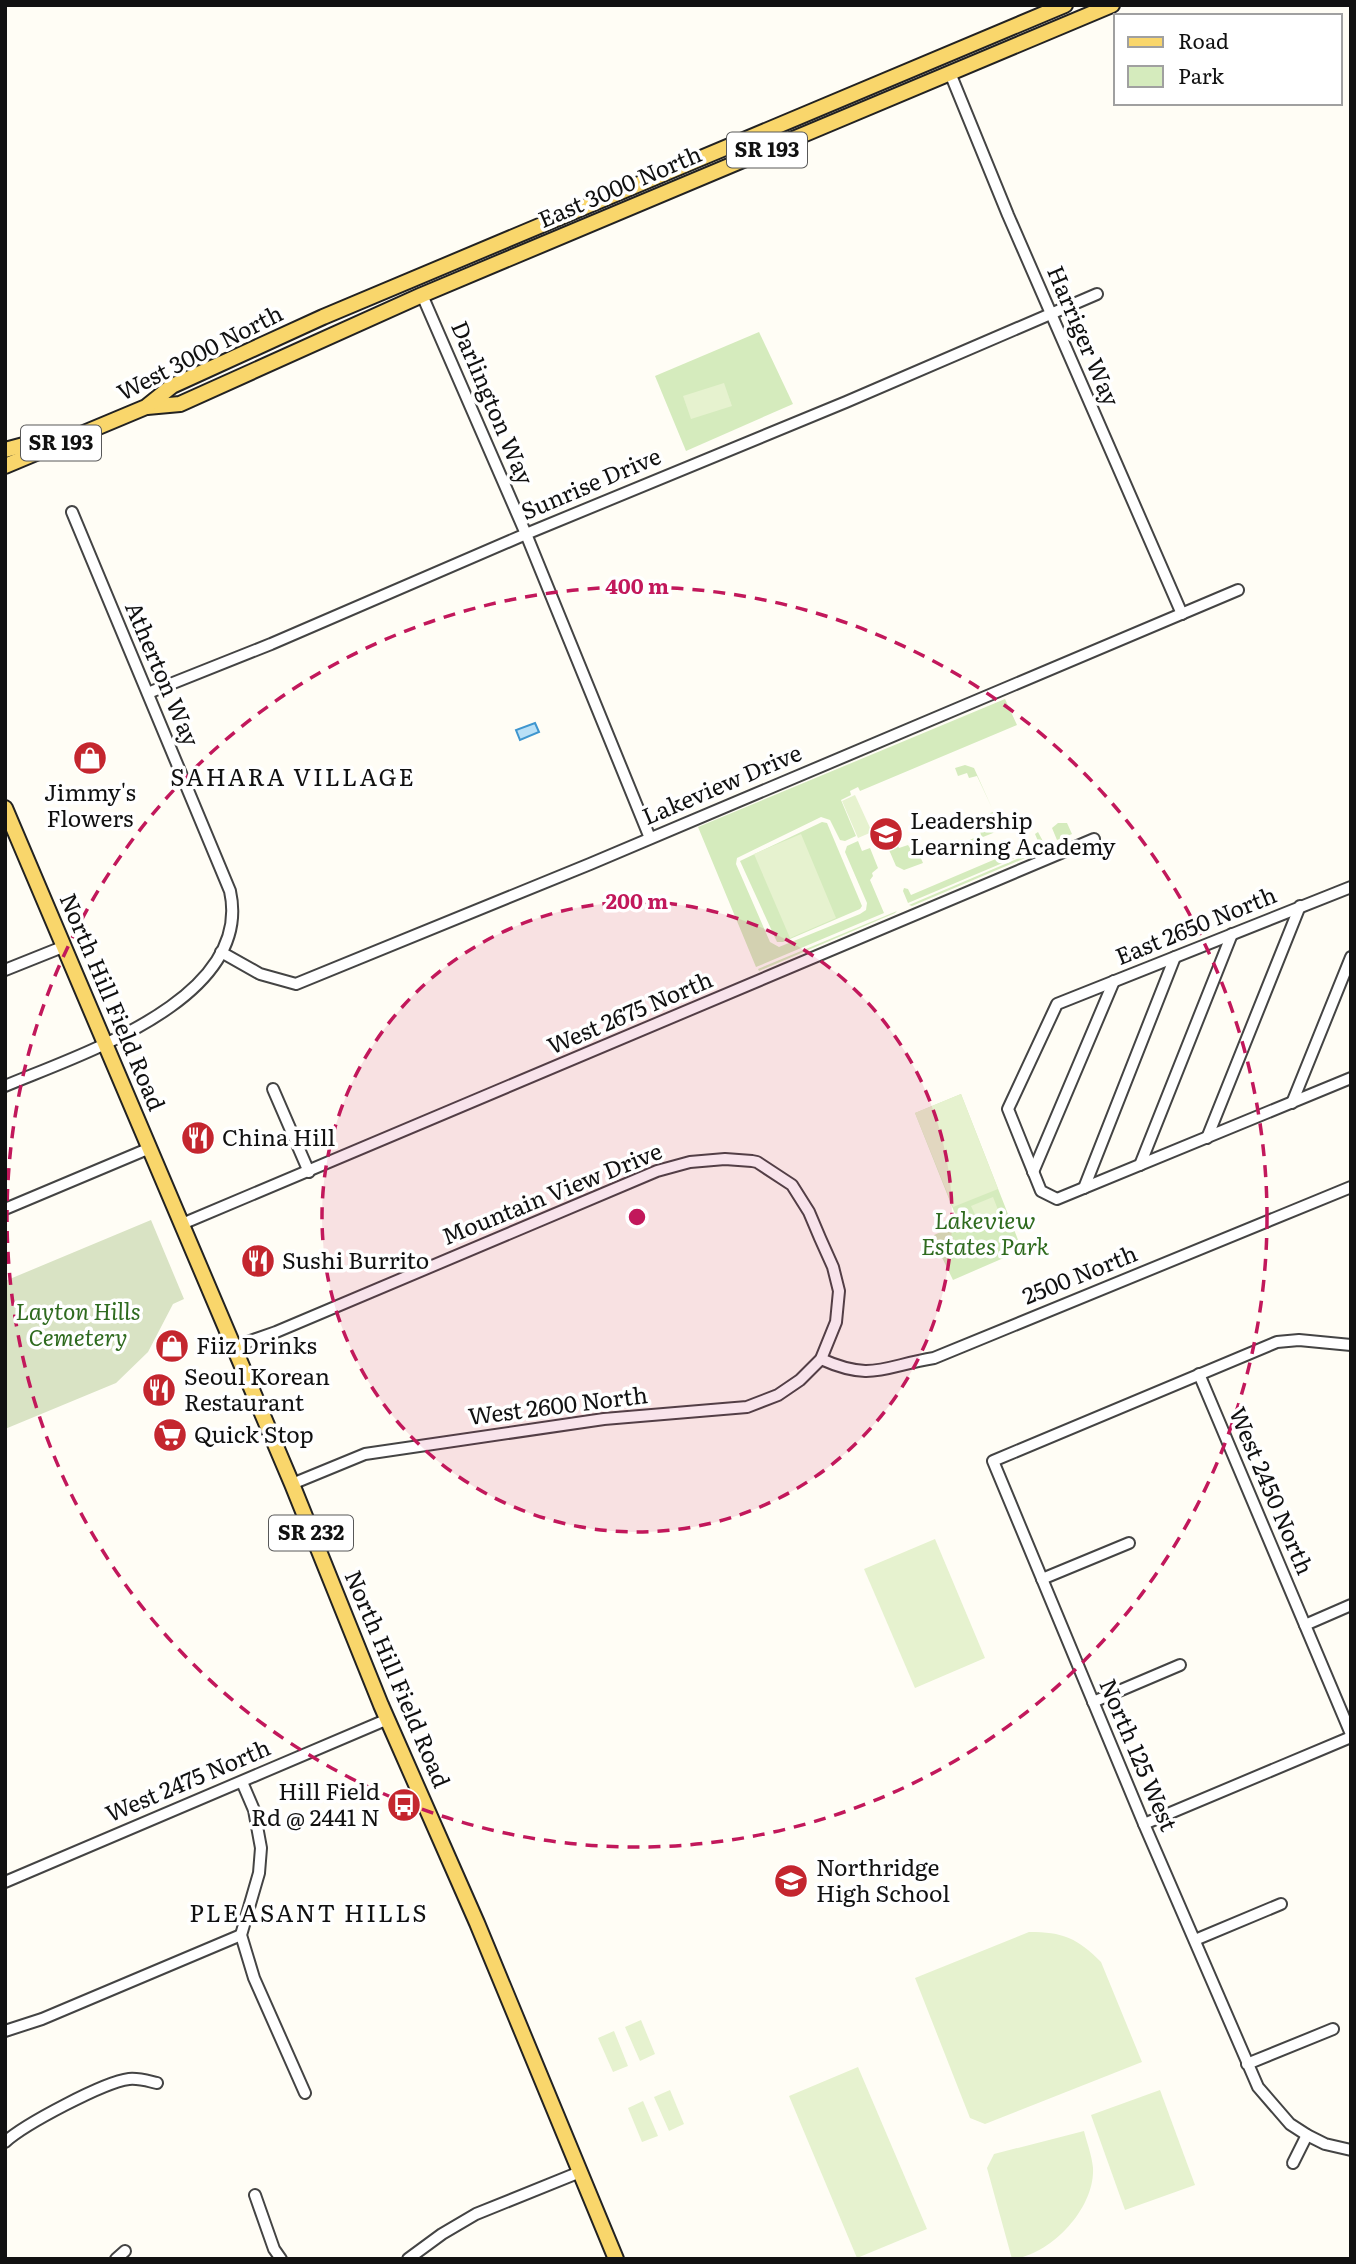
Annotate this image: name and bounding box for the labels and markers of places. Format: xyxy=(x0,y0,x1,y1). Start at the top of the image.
shop icon: Jimmy's Flowers xyxy=(71,739,109,777)
place label: Jimmy's Flowers xyxy=(44,774,136,834)
place label: Leadership Learning Academy xyxy=(910,802,1116,862)
school or university icon: Leadership Learning Academy xyxy=(867,815,905,853)
restaurant icon: China Hill xyxy=(179,1119,217,1157)
place label: China Hill xyxy=(222,1119,336,1153)
centre of rings xyxy=(625,1205,649,1229)
restaurant icon: Sushi Burrito xyxy=(239,1242,277,1280)
place label: Sushi Burrito xyxy=(282,1242,429,1276)
shop icon: Fiiz Drinks xyxy=(153,1327,191,1365)
place label: Fiiz Drinks xyxy=(196,1327,317,1361)
place label: Seoul Korean Restaurant xyxy=(184,1358,330,1418)
restaurant icon: Seoul Korean Restaurant xyxy=(140,1371,178,1409)
supermarket icon: Quick Stop xyxy=(151,1416,189,1454)
place label: Quick Stop xyxy=(194,1416,314,1450)
place label: Hill Field Rd @ 2441 N xyxy=(251,1773,380,1833)
bus stop icon: Hill Field Rd @ 2441 N xyxy=(385,1786,423,1824)
place label: Northridge High School xyxy=(816,1849,950,1909)
school or university icon: Northridge High School xyxy=(772,1862,810,1900)

